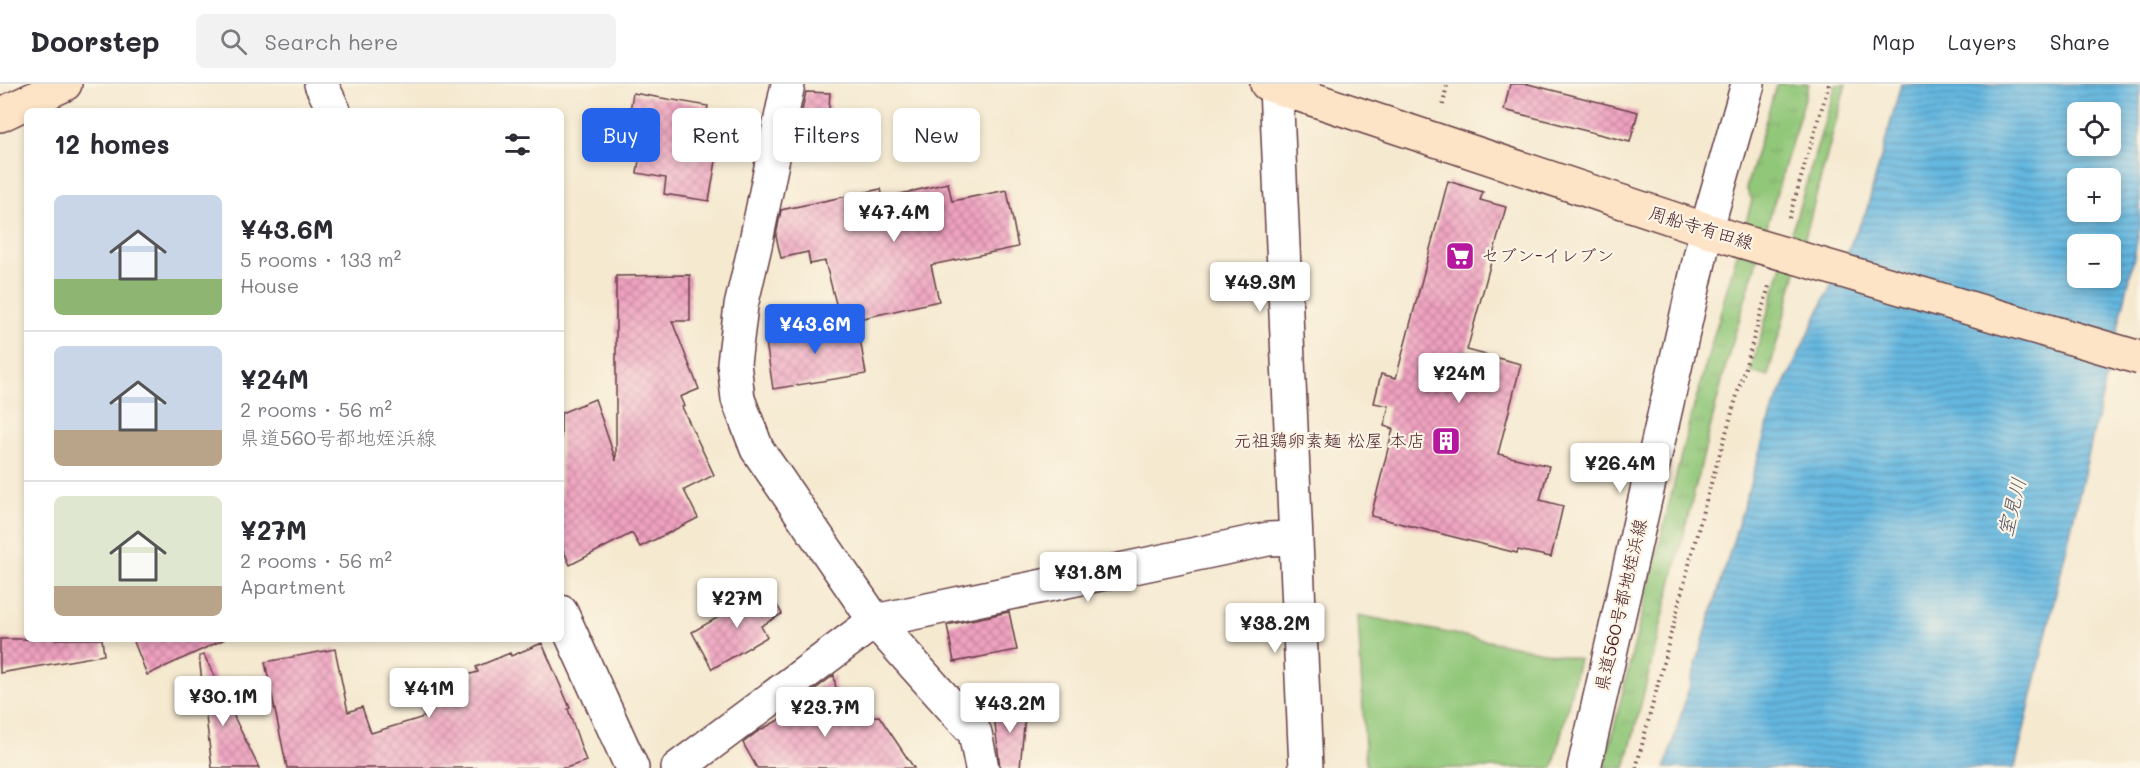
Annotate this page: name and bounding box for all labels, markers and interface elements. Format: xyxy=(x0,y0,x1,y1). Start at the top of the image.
search box xyxy=(196,14,616,68)
text: Doorstep xyxy=(30,23,160,59)
icon: search xyxy=(217,25,250,58)
text: Search here xyxy=(265,27,398,56)
text: Map xyxy=(1872,28,1915,55)
text: Layers xyxy=(1948,28,2017,55)
text: Share xyxy=(2050,28,2110,55)
map controls xyxy=(2067,102,2121,288)
button: locate xyxy=(2067,102,2121,156)
chip: Buy xyxy=(582,108,660,162)
chip: Rent xyxy=(672,108,761,162)
chip: Filters xyxy=(773,108,881,162)
chip: New xyxy=(893,108,980,162)
text: 12 homes xyxy=(54,127,170,161)
icon: filters xyxy=(501,128,534,161)
button: + xyxy=(2067,168,2121,222)
pin: ¥47.4M xyxy=(845,192,943,243)
text: ¥47.4M xyxy=(858,198,930,224)
street label: 周船寺有田線 xyxy=(1646,200,1756,254)
text: ¥43.6M xyxy=(240,212,334,246)
icon: home xyxy=(102,219,174,291)
button: − xyxy=(2067,234,2121,288)
supermarket icon: セブン-イレブン xyxy=(1444,240,1476,272)
place label: セブン-イレブン xyxy=(1481,243,1615,267)
text: 5 rooms · 133 m² xyxy=(240,246,401,272)
pin: ¥49.3M xyxy=(1211,262,1309,313)
text: ¥49.3M xyxy=(1224,268,1296,294)
text: House xyxy=(240,272,299,298)
pin: ¥43.6M xyxy=(766,304,864,355)
text: ¥43.6M xyxy=(779,310,851,336)
pin: ¥24M xyxy=(1423,353,1495,404)
text: ¥24M xyxy=(1432,359,1486,385)
text: ¥24M xyxy=(240,362,309,396)
icon: home xyxy=(102,370,174,442)
text: 2 rooms · 56 m² xyxy=(240,396,392,422)
text: 県道560号都地姪浜線 xyxy=(240,424,436,450)
building icon: 元祖鶏卵素麺 松屋 本店 xyxy=(1430,425,1462,457)
place label: 元祖鶏卵素麺 松屋 本店 xyxy=(1233,428,1425,452)
pin: ¥26.4M xyxy=(1571,443,1669,494)
text: ¥26.4M xyxy=(1584,449,1656,475)
water label: 室見川 xyxy=(1991,475,2031,539)
text: ¥27M xyxy=(240,513,307,547)
street label: 県道560号都地姪浜線 xyxy=(1588,516,1652,693)
icon: home xyxy=(102,520,174,592)
text: 2 rooms · 56 m² xyxy=(240,547,392,573)
pin: ¥31.8M xyxy=(1039,552,1137,603)
text: ¥31.8M xyxy=(1054,558,1122,584)
text: Apartment xyxy=(240,573,346,599)
pin: ¥27M xyxy=(701,578,773,629)
text: ¥27M xyxy=(711,584,763,610)
pin: ¥38.2M xyxy=(1226,603,1324,654)
text: ¥38.2M xyxy=(1239,609,1311,635)
pin: ¥41M xyxy=(393,668,465,719)
text: ¥41M xyxy=(404,674,454,700)
pin: ¥30.1M xyxy=(174,676,272,727)
text: ¥30.1M xyxy=(188,682,258,708)
pin: ¥43.2M xyxy=(961,683,1059,734)
pin: ¥23.7M xyxy=(776,687,874,738)
text: ¥43.2M xyxy=(974,689,1046,715)
text: ¥23.7M xyxy=(790,693,860,719)

